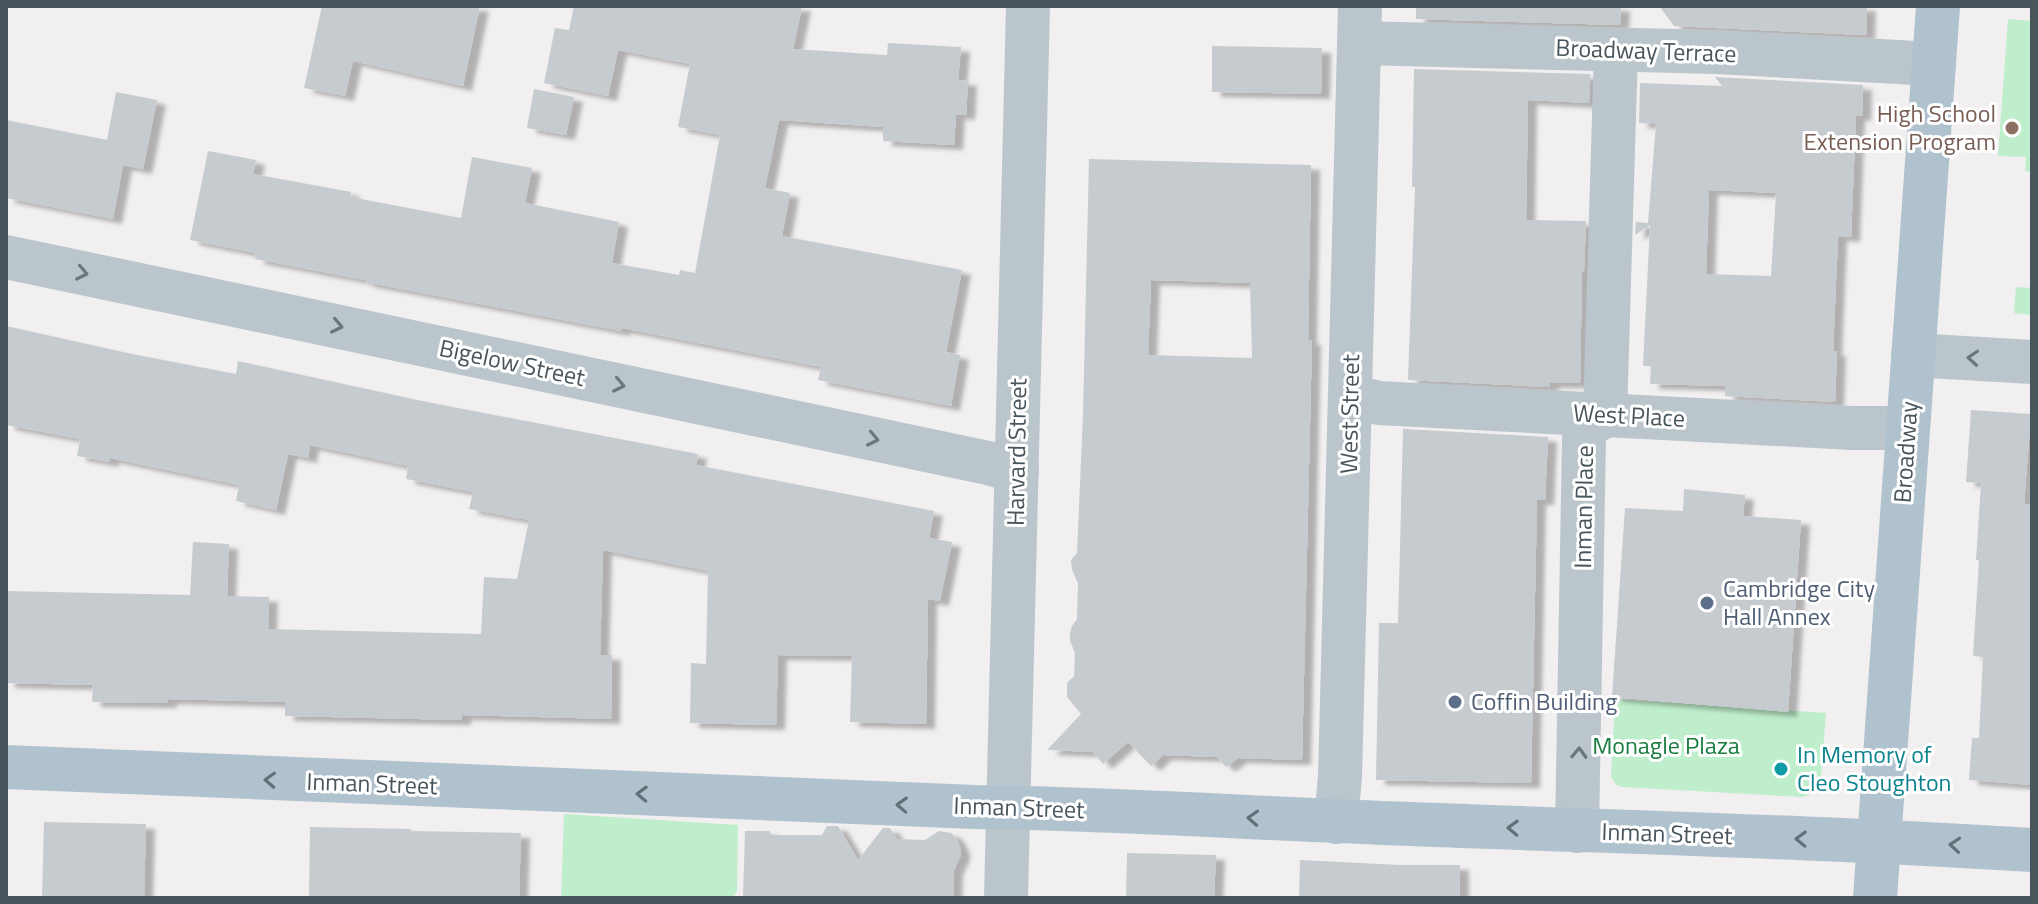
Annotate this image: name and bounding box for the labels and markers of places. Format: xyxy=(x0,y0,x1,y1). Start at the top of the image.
place label: High School Extension Program xyxy=(1803,95,1996,159)
marker: High School Extension Program xyxy=(2003,119,2021,137)
place label: Cambridge City Hall Annex xyxy=(1723,570,1875,634)
marker: Cambridge City Hall Annex xyxy=(1698,594,1716,612)
place label: Coffin Building xyxy=(1471,683,1617,719)
marker: Coffin Building xyxy=(1446,693,1464,711)
place label: In Memory of Cleo Stoughton xyxy=(1797,736,1951,800)
marker: In Memory of Cleo Stoughton xyxy=(1772,760,1790,778)

